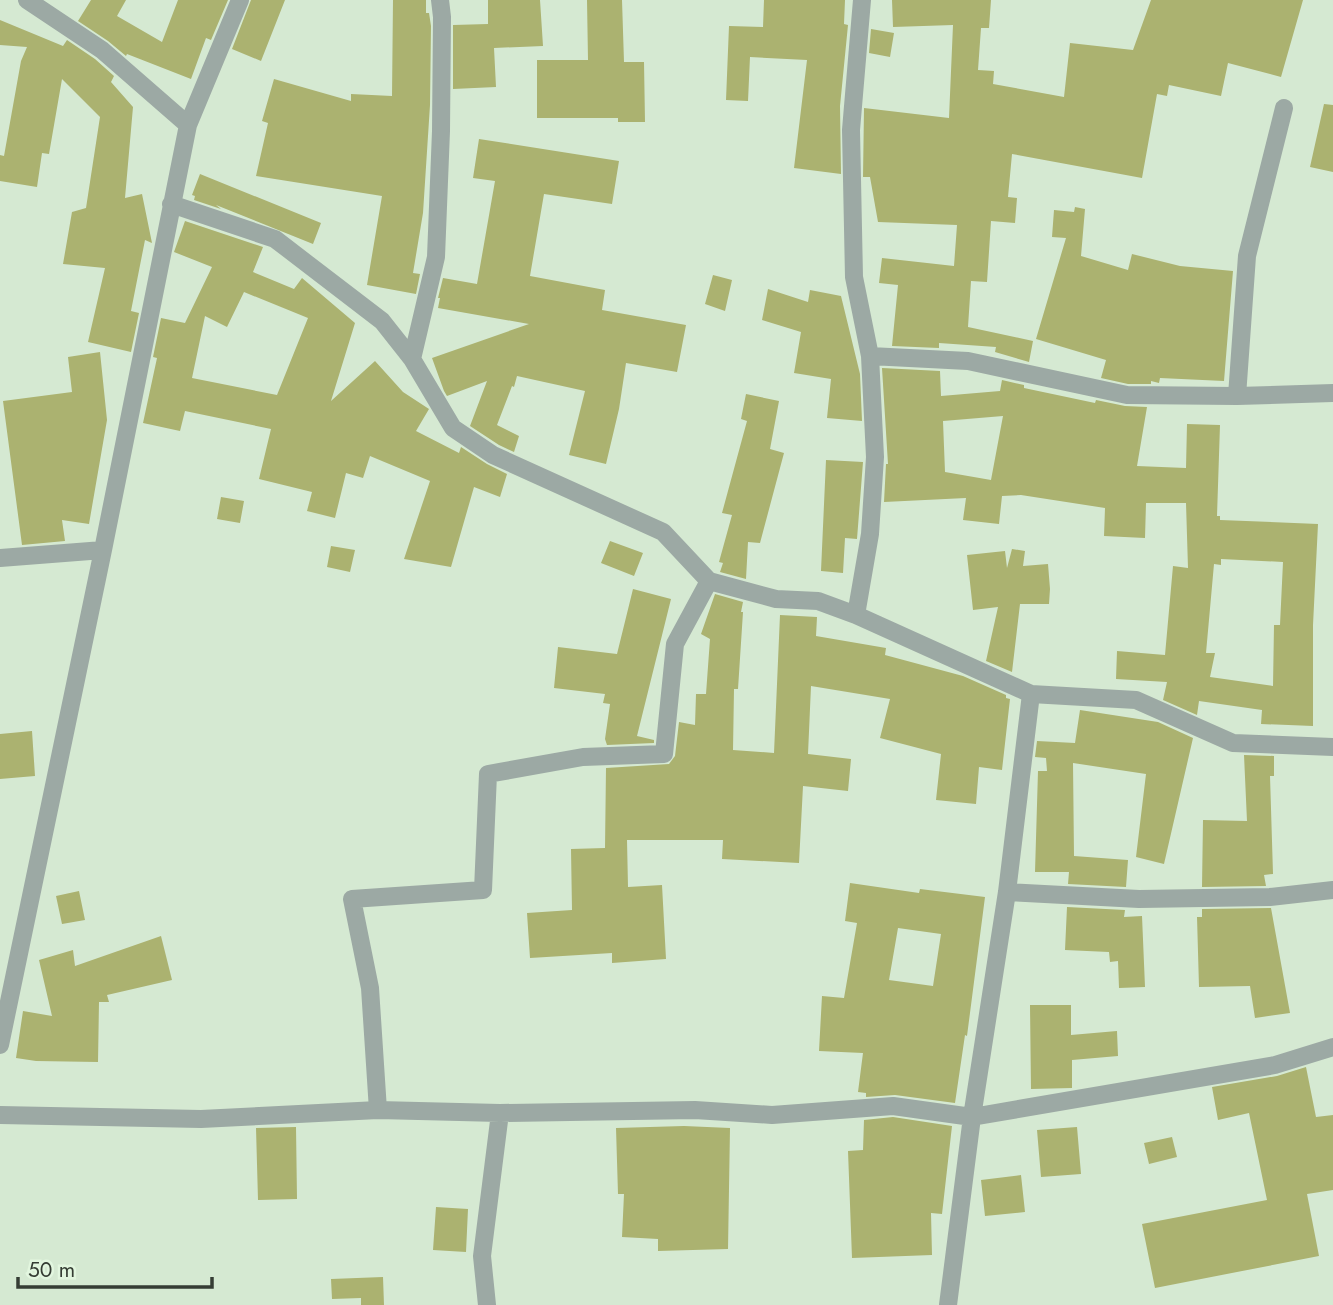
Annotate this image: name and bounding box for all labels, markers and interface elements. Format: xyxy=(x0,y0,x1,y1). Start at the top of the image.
scale bar xyxy=(18,1246,212,1290)
text: 50 m xyxy=(28,1255,75,1285)

